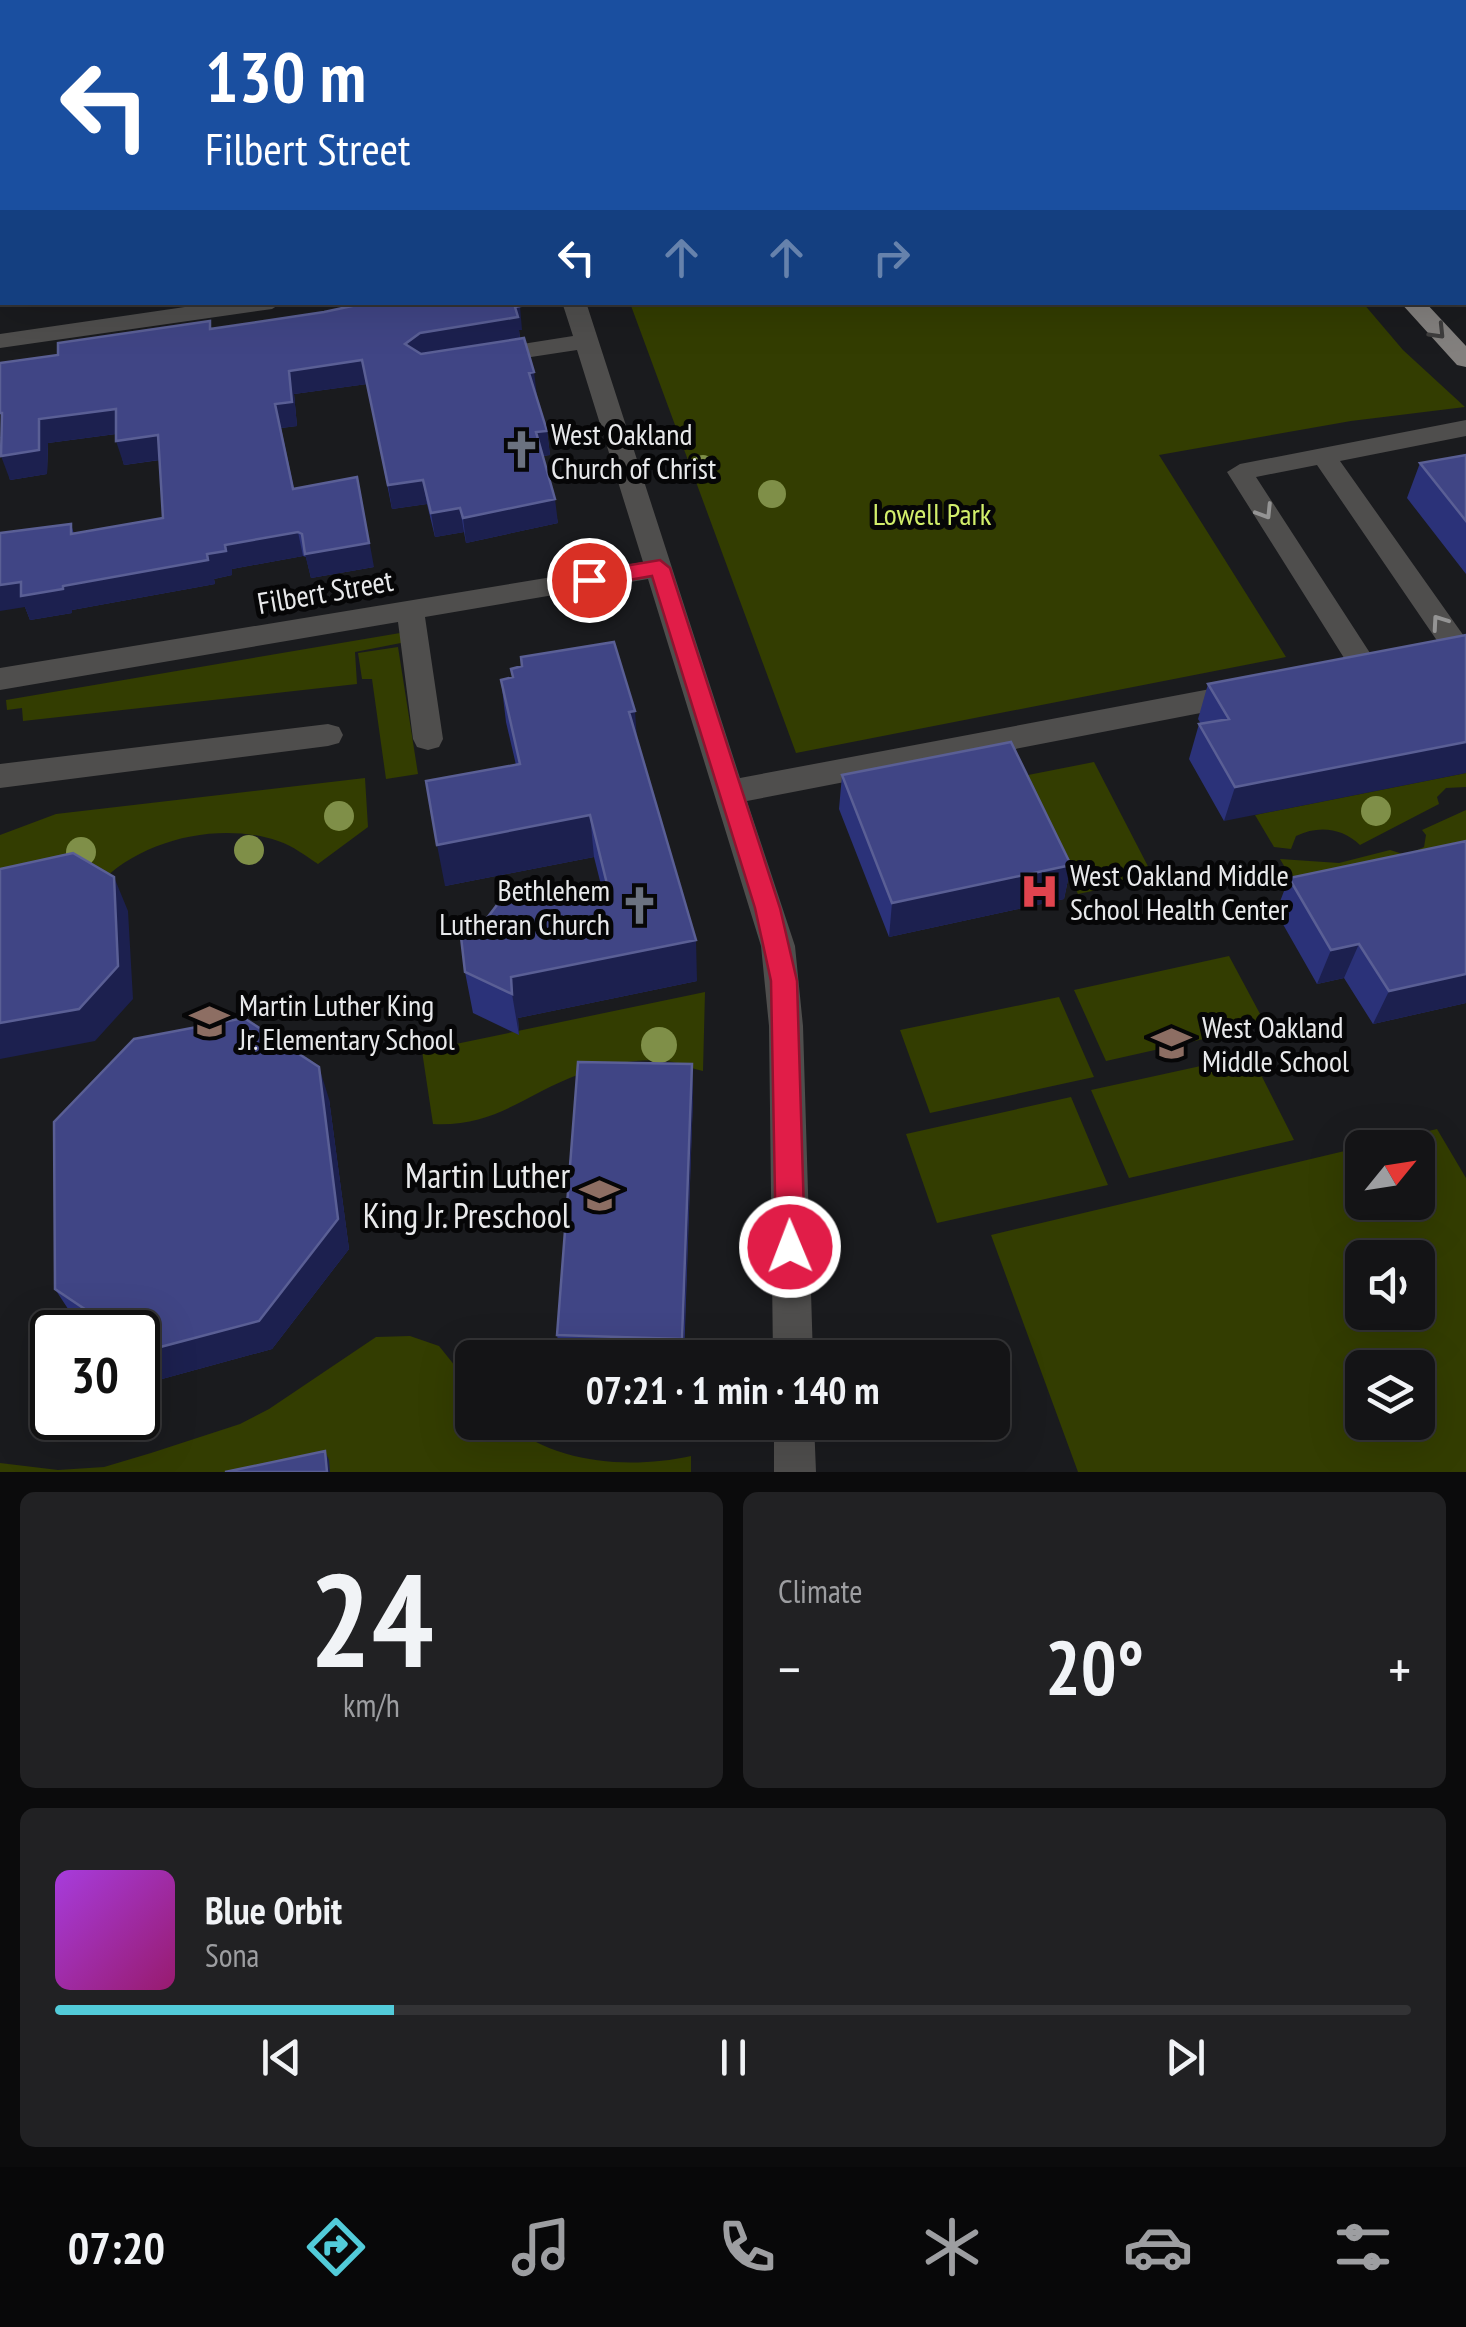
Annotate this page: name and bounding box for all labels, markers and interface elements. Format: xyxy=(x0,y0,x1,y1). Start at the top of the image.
text: 130 m xyxy=(205,31,366,121)
icon: left xyxy=(40,40,170,170)
text: Filbert Street xyxy=(205,119,410,177)
icon: left xyxy=(549,230,604,285)
icon: ahead xyxy=(654,230,709,285)
icon: ahead xyxy=(759,230,814,285)
icon: right xyxy=(864,230,919,285)
one-way arrow xyxy=(1426,320,1444,339)
place label: West Oakland Church of Christ xyxy=(551,414,717,487)
church icon: West Oakland Church of Christ xyxy=(500,429,542,471)
park label: Lowell Park xyxy=(873,494,992,533)
one-way arrow xyxy=(1253,502,1272,520)
pin xyxy=(547,538,632,623)
icon: arrive xyxy=(562,553,617,608)
street label: Filbert Street xyxy=(254,560,397,622)
one-way arrow xyxy=(1433,614,1451,633)
place label: West Oakland Middle School Health Center xyxy=(1070,855,1289,928)
place label: Bethlehem Lutheran Church xyxy=(439,870,610,943)
hospital icon: West Oakland Middle School Health Center xyxy=(1019,870,1061,912)
church icon: Bethlehem Lutheran Church xyxy=(619,885,661,927)
place label: Martin Luther King Jr. Elementary School xyxy=(238,985,455,1058)
school or university icon: Martin Luther King Jr. Elementary School xyxy=(188,1000,230,1042)
place label: West Oakland Middle School xyxy=(1202,1007,1349,1080)
school or university icon: West Oakland Middle School xyxy=(1151,1022,1193,1064)
north arrow xyxy=(1345,1130,1435,1220)
map controls xyxy=(1345,1130,1435,1440)
place label: Martin Luther King Jr. Preschool xyxy=(363,1152,570,1238)
school or university icon: Martin Luther King Jr. Preschool xyxy=(579,1174,621,1216)
position arrow xyxy=(738,1195,842,1299)
button: sound xyxy=(1345,1240,1435,1330)
speed limit sign: 30 xyxy=(30,1310,160,1440)
button: layers xyxy=(1345,1350,1435,1440)
text: 07:21 · 1 min · 140 m xyxy=(586,1365,879,1414)
text: 24 xyxy=(309,1535,434,1703)
text: Climate xyxy=(778,1570,862,1612)
text: 20° xyxy=(1045,1619,1144,1716)
text: − xyxy=(778,1633,801,1704)
text: + xyxy=(1388,1633,1411,1704)
text: km/h xyxy=(343,1684,400,1726)
text: Blue Orbit xyxy=(205,1885,342,1934)
text: Sona xyxy=(205,1934,259,1976)
icon: previous xyxy=(254,2030,309,2085)
icon: pause xyxy=(706,2030,761,2085)
icon: next xyxy=(1158,2030,1213,2085)
icon: directions xyxy=(301,2212,371,2282)
icon: music xyxy=(506,2212,576,2282)
icon: phone xyxy=(712,2212,782,2282)
icon: climate xyxy=(917,2212,987,2282)
icon: car xyxy=(1123,2212,1193,2282)
icon: filters xyxy=(1328,2212,1398,2282)
text: 07:20 xyxy=(68,2218,165,2276)

